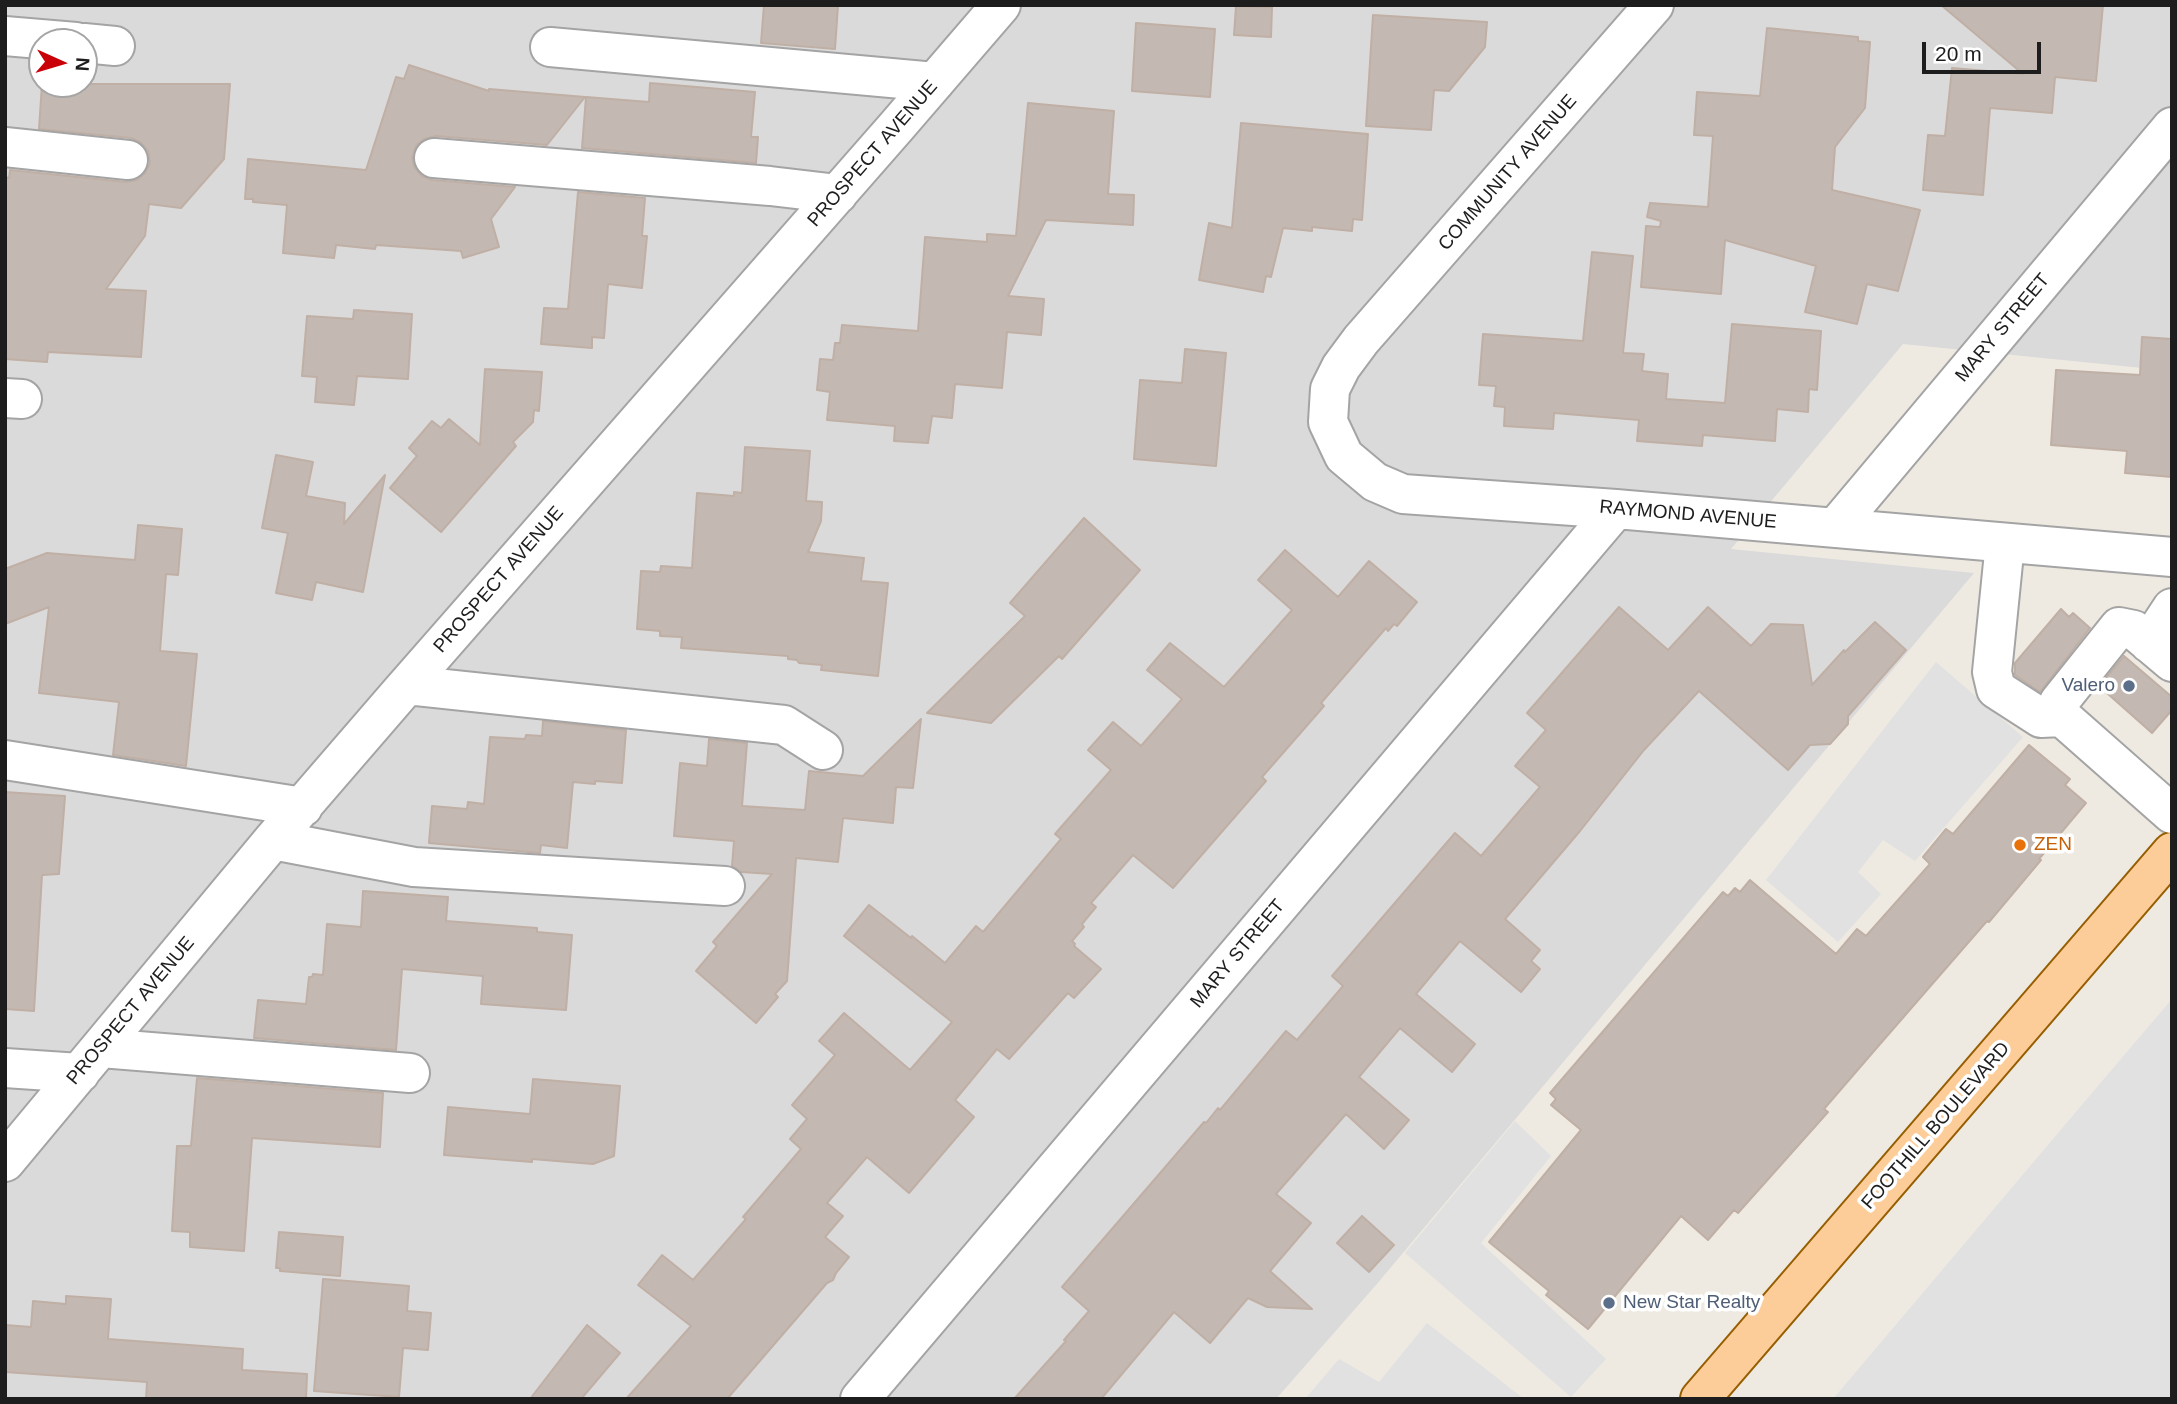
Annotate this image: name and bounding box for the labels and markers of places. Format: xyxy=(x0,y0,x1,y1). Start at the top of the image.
place label: Valero xyxy=(2061,675,2115,697)
marker: Valero xyxy=(2121,678,2137,694)
place label: ZEN xyxy=(2034,834,2072,856)
marker: ZEN xyxy=(2012,837,2028,853)
place label: New Star Realty xyxy=(1623,1292,1760,1314)
marker: New Star Realty xyxy=(1601,1295,1617,1311)

